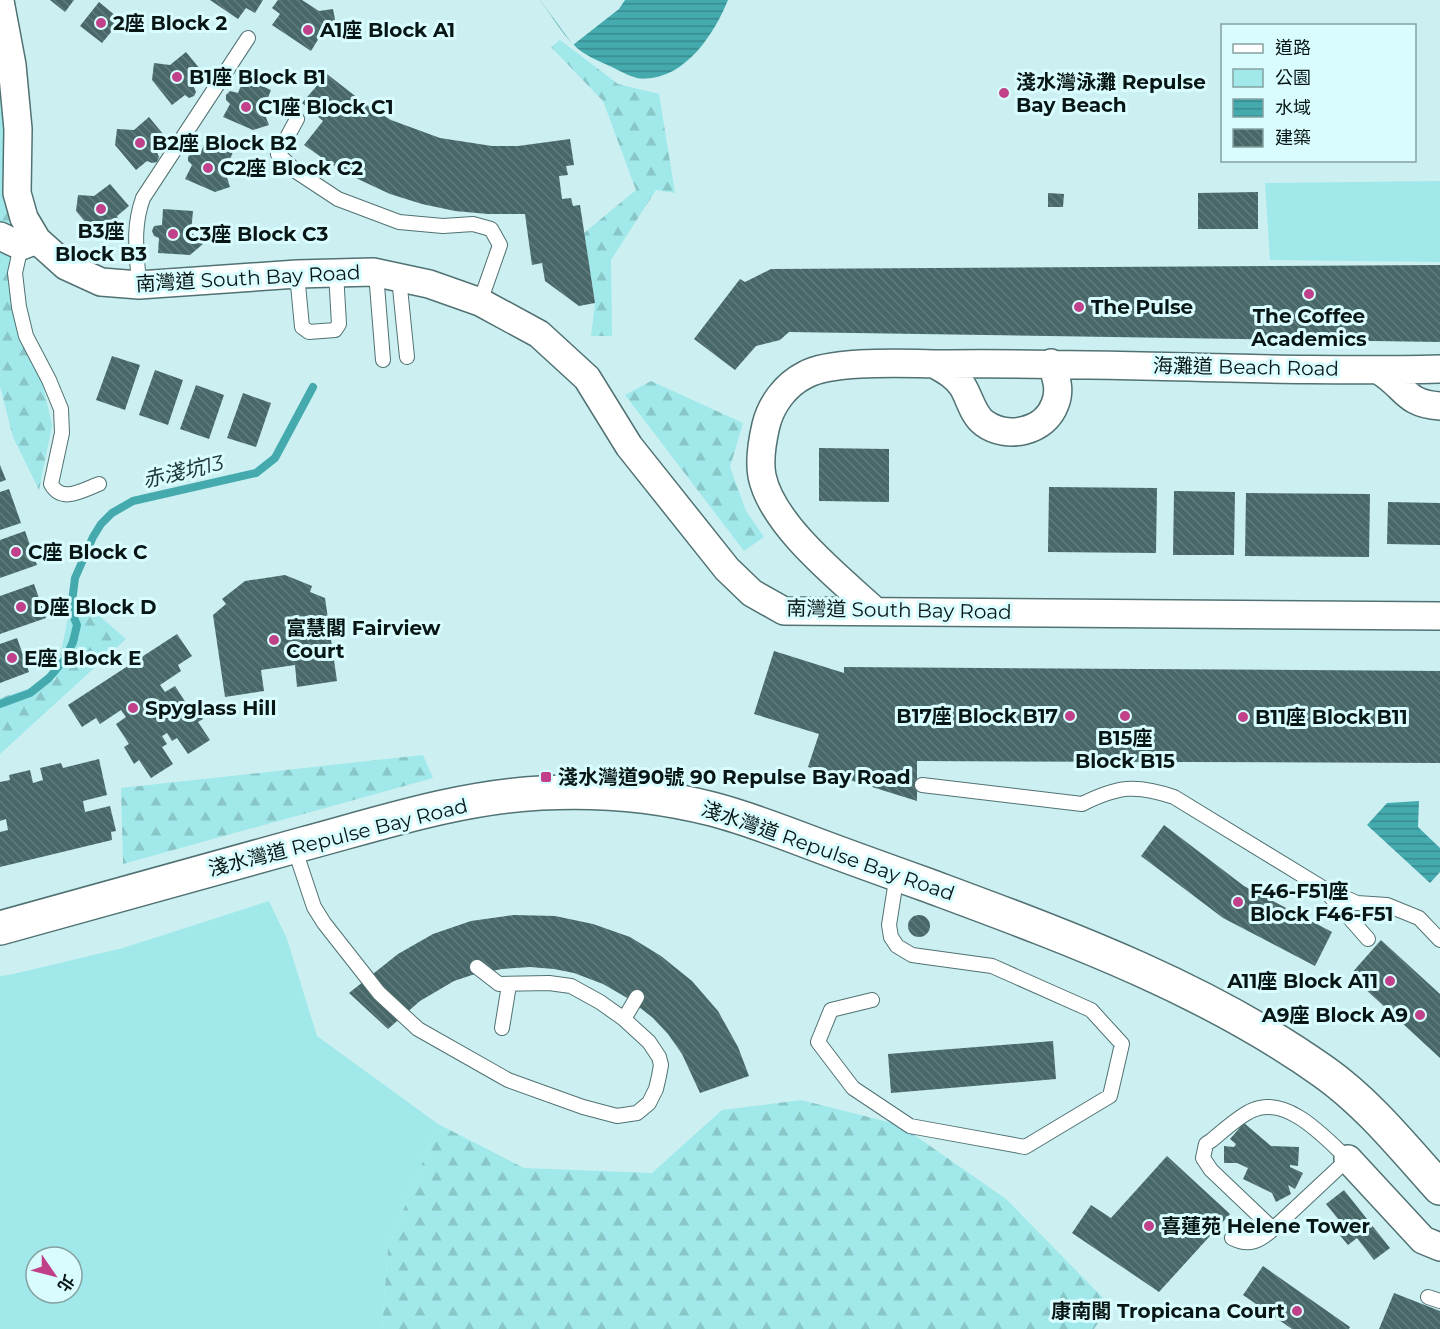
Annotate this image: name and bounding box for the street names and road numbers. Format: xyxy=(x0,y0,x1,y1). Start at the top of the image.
street label: 南灣道 South Bay Road xyxy=(135,260,361,296)
street label: 海灘道 Beach Road xyxy=(1153,353,1339,381)
street label: 南灣道 South Bay Road xyxy=(786,596,1012,624)
street label: 淺水灣道 Repulse Bay Road xyxy=(206,793,470,881)
street label: 淺水灣道 Repulse Bay Road xyxy=(698,796,958,906)

